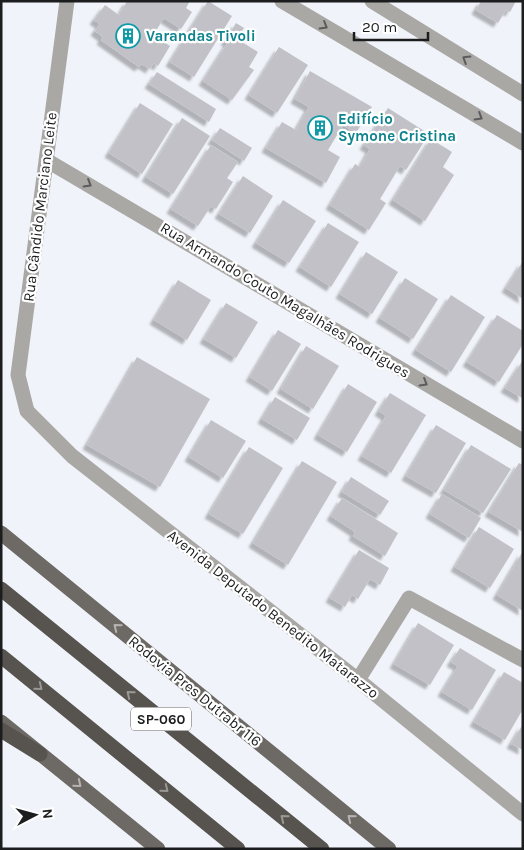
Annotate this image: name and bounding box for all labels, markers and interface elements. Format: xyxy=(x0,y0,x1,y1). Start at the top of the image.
scale bar xyxy=(354,10,428,42)
text: 20 m xyxy=(362,18,397,36)
one-way arrow xyxy=(319,20,328,30)
building icon: Varandas Tivoli xyxy=(115,23,141,49)
place label: Varandas Tivoli xyxy=(146,27,256,45)
one-way arrow xyxy=(463,56,472,65)
place label: Edifício Symone Cristina xyxy=(338,110,456,145)
street label: Rua Cândido Marciano Leite xyxy=(19,111,61,303)
one-way arrow xyxy=(474,111,483,121)
building icon: Edifício Symone Cristina xyxy=(307,115,333,141)
one-way arrow xyxy=(83,178,92,188)
street label: Rua Armando Couto Magalhães Rodrigues xyxy=(157,218,413,382)
one-way arrow xyxy=(419,376,428,386)
street label: Avenida Deputado Benedito Matarazzo xyxy=(164,526,382,702)
one-way arrow xyxy=(113,623,122,632)
street label: Rodovia Pres Dutrabr 116 xyxy=(125,632,265,750)
one-way arrow xyxy=(33,681,42,689)
one-way arrow xyxy=(127,691,136,699)
road number: SP-060 xyxy=(131,708,191,731)
one-way arrow xyxy=(72,779,81,787)
one-way arrow xyxy=(159,784,168,792)
north arrow xyxy=(10,790,60,840)
text: N xyxy=(38,808,56,820)
one-way arrow xyxy=(348,815,357,823)
one-way arrow xyxy=(281,816,290,824)

